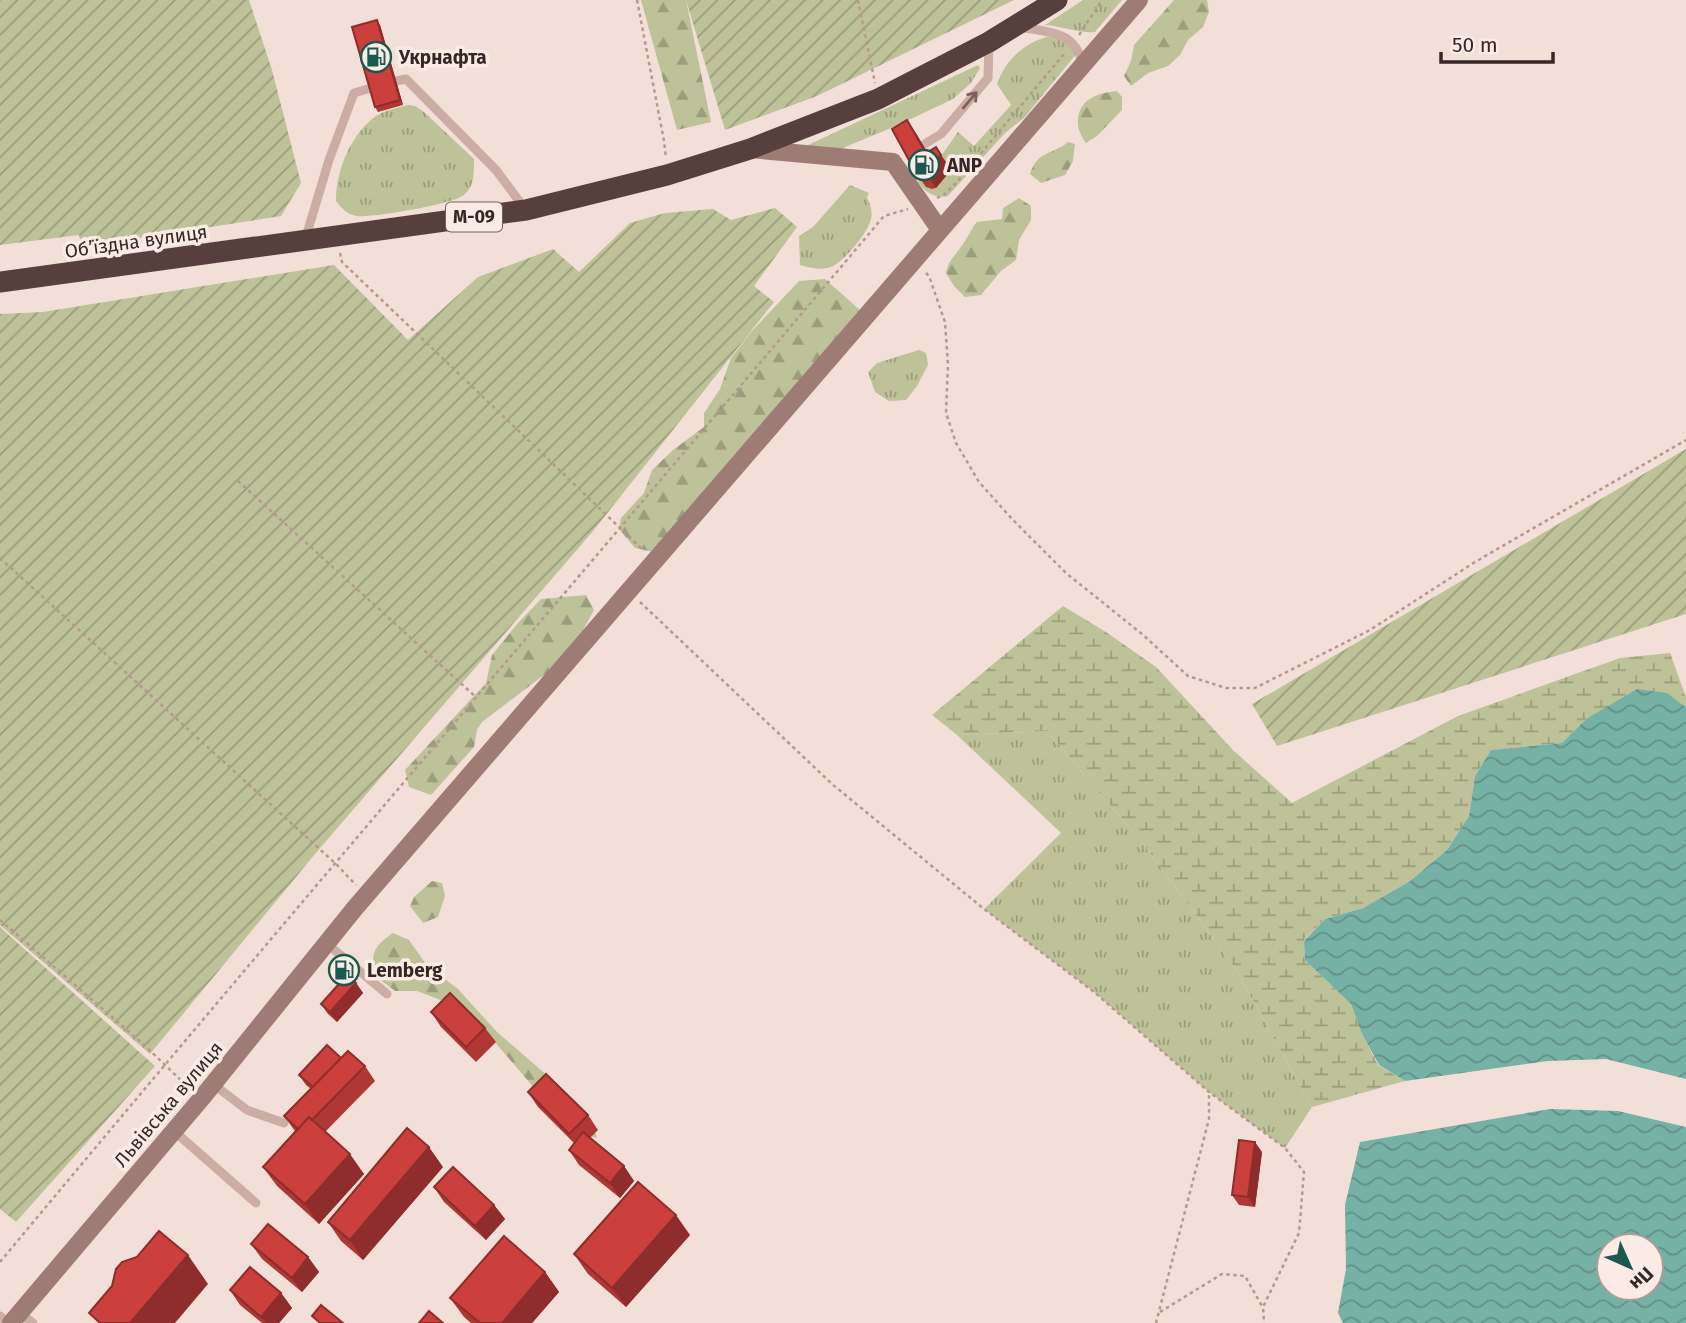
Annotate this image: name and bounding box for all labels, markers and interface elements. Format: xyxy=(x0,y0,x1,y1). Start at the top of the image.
scale bar xyxy=(1441,21,1553,65)
text: 50 m xyxy=(1452,32,1498,58)
fuel station icon: Укрнафта xyxy=(359,40,393,74)
place label: Укрнафта xyxy=(398,46,487,69)
one-way arrow xyxy=(962,92,978,110)
fuel station icon: ANP xyxy=(907,148,941,182)
place label: ANP xyxy=(946,154,982,177)
road number: М-09 xyxy=(446,202,502,232)
street label: Обʼїздна вулиця xyxy=(63,220,209,263)
fuel station icon: Lemberg xyxy=(327,953,361,987)
place label: Lemberg xyxy=(367,959,443,982)
street label: Львівська вулиця xyxy=(109,1037,227,1172)
north arrow xyxy=(1595,1232,1665,1302)
text: Пн xyxy=(1625,1262,1658,1295)

